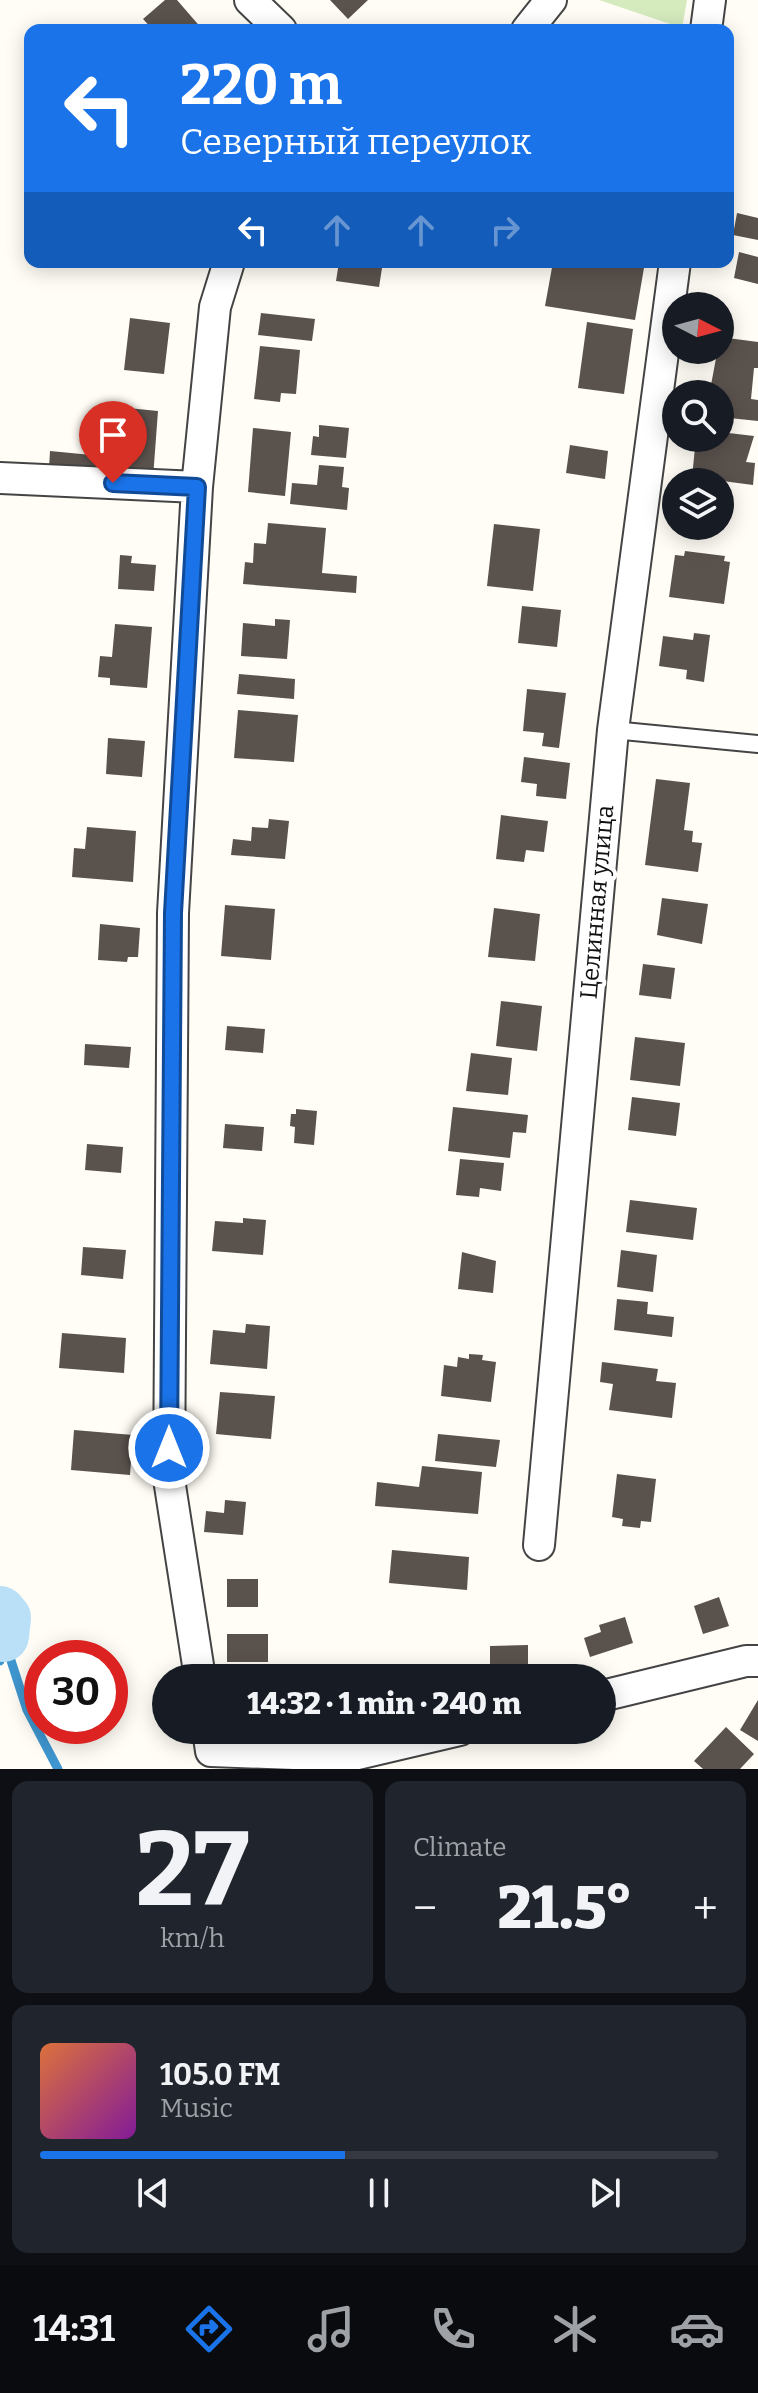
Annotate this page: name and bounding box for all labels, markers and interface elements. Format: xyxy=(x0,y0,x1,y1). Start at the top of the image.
text: 220 m xyxy=(180,52,342,119)
icon: left xyxy=(48,56,152,160)
text: Северный переулок xyxy=(180,120,531,164)
icon: left xyxy=(231,208,275,252)
icon: ahead xyxy=(315,208,359,252)
icon: ahead xyxy=(399,208,443,252)
icon: right xyxy=(483,208,527,252)
north arrow xyxy=(662,292,734,364)
map controls xyxy=(662,292,734,540)
button: search xyxy=(662,380,734,452)
pin xyxy=(79,401,147,483)
icon: arrive xyxy=(91,413,135,457)
button: layers xyxy=(662,468,734,540)
street label: Целинная улица xyxy=(575,804,619,1000)
position arrow xyxy=(127,1406,211,1490)
speed limit sign: 30 xyxy=(24,1640,128,1744)
text: 14:32 · 1 min · 240 m xyxy=(247,1686,521,1722)
text: 27 xyxy=(136,1808,249,1933)
text: Climate xyxy=(413,1832,507,1863)
text: 21.5° xyxy=(497,1872,633,1944)
text: − xyxy=(413,1882,437,1935)
text: + xyxy=(693,1882,718,1935)
text: km/h xyxy=(160,1923,225,1954)
text: 105.0 FM xyxy=(160,2057,281,2093)
text: Music xyxy=(160,2093,233,2124)
icon: previous xyxy=(131,2171,175,2215)
icon: pause xyxy=(357,2171,401,2215)
icon: next xyxy=(583,2171,627,2215)
icon: directions xyxy=(181,2301,237,2357)
icon: music xyxy=(303,2301,359,2357)
icon: phone xyxy=(425,2301,481,2357)
icon: climate xyxy=(547,2301,603,2357)
icon: car xyxy=(669,2301,725,2357)
text: 14:31 xyxy=(33,2307,115,2351)

